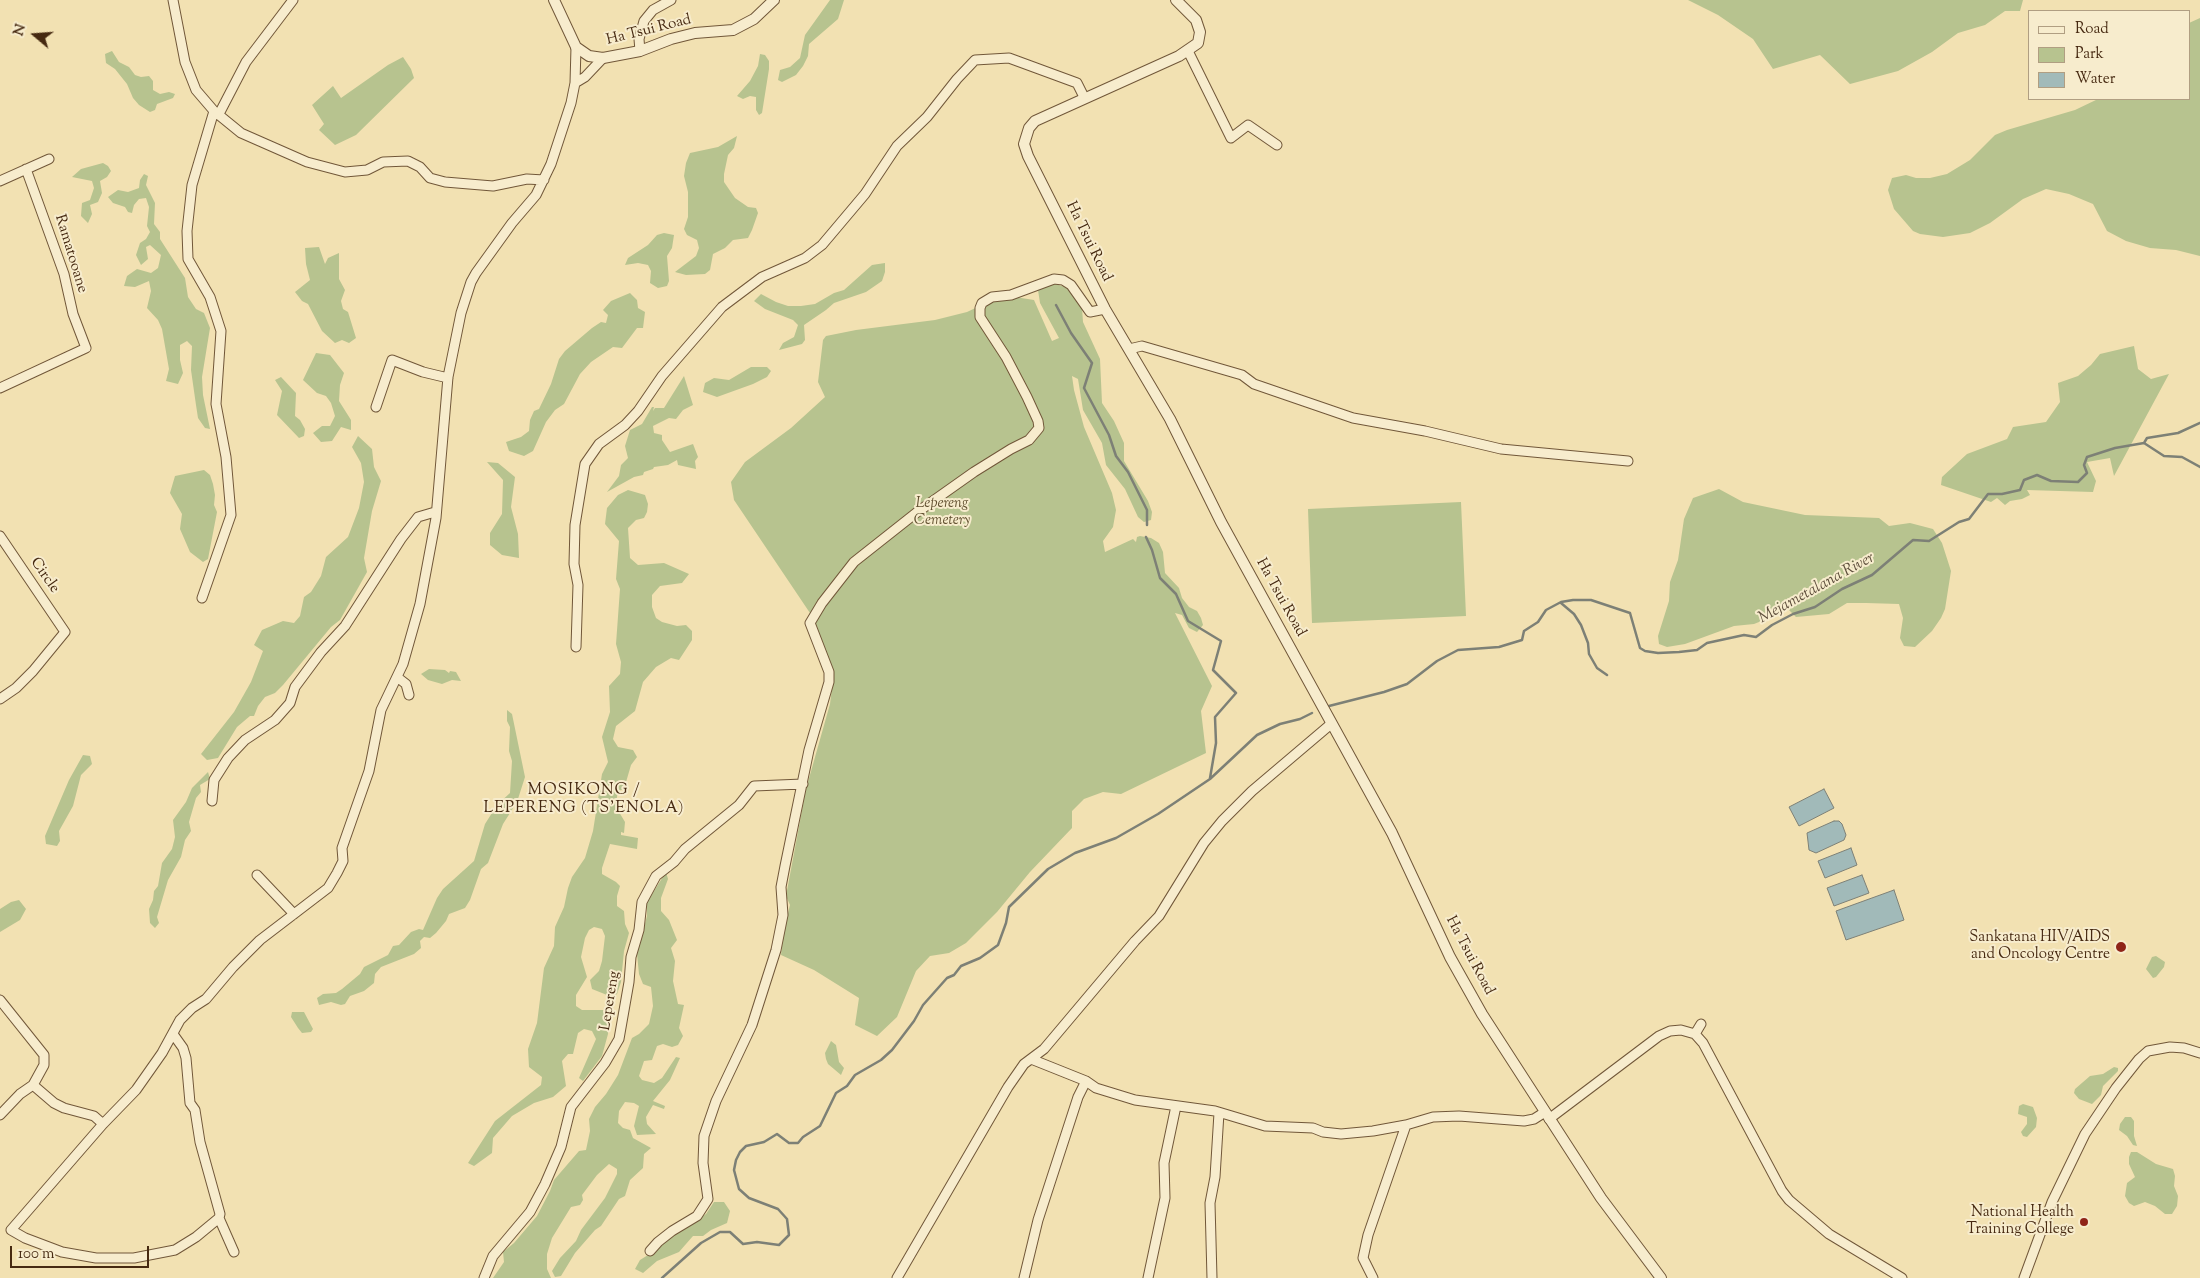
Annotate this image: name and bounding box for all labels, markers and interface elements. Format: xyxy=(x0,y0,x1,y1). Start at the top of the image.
north arrow xyxy=(10,10,60,60)
legend xyxy=(2028,10,2190,100)
street label: Ha Tsui Road xyxy=(605,12,693,50)
text: Road xyxy=(2075,19,2109,40)
text: N xyxy=(9,22,32,39)
text: Park xyxy=(2075,44,2104,65)
text: Water xyxy=(2075,69,2115,90)
street label: Ha Tsui Road xyxy=(1061,199,1115,285)
street label: Ramatooane xyxy=(50,213,90,295)
park label: Lepereng Cemetery xyxy=(914,495,970,530)
water label: Mejametalana River xyxy=(1756,549,1878,629)
street label: Circle xyxy=(25,555,63,597)
street label: Ha Tsui Road xyxy=(1251,556,1309,640)
district label: MOSIKONG / LEPERENG (TS'ENOLA) xyxy=(481,781,687,819)
street label: Ha Tsui Road xyxy=(1441,913,1497,999)
place label: Sankatana HIV/AIDS and Oncology Centre xyxy=(1969,929,2110,964)
marker: Sankatana HIV/AIDS and Oncology Centre xyxy=(2114,940,2128,954)
street label: Lepereng xyxy=(597,970,625,1032)
place label: National Health Training College xyxy=(1966,1204,2074,1239)
marker: National Health Training College xyxy=(2078,1216,2090,1228)
scale bar xyxy=(12,1236,151,1268)
text: 100 m xyxy=(18,1244,54,1265)

